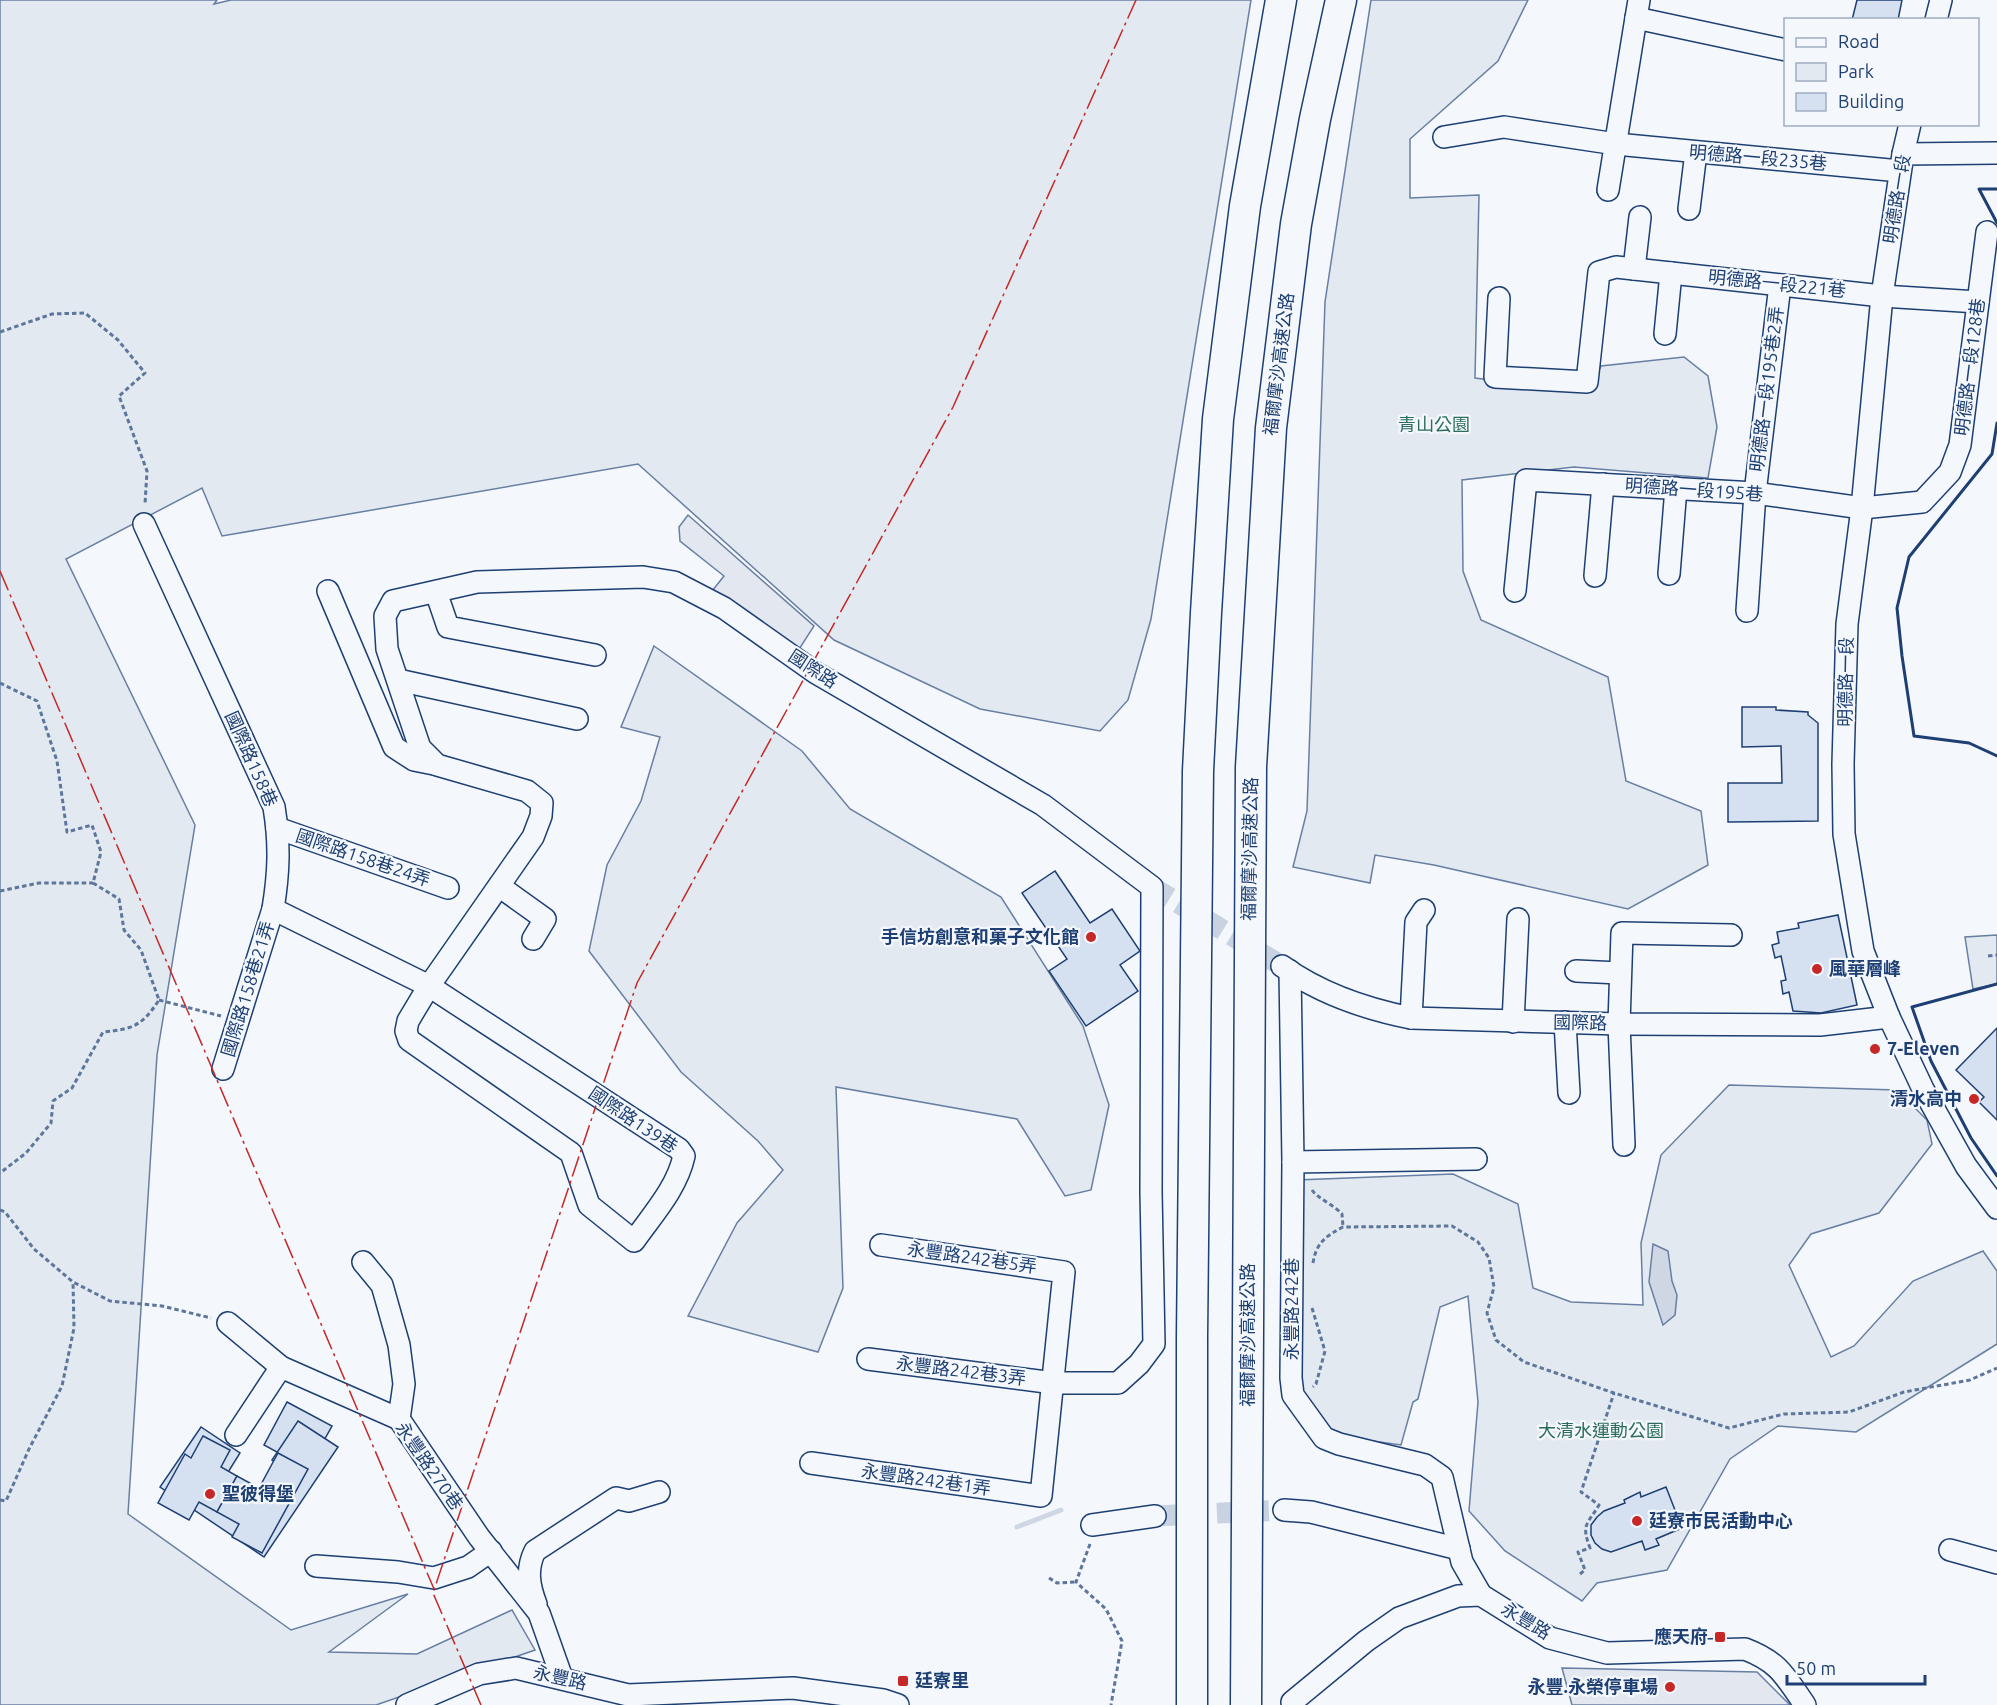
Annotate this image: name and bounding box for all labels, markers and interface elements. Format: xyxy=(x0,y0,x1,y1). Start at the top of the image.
legend xyxy=(1784,18,1979,126)
text: Road xyxy=(1838,31,1880,51)
text: Park xyxy=(1838,61,1874,81)
text: Building xyxy=(1838,91,1904,111)
street label: 明德路一段235巷 xyxy=(1688,141,1828,173)
street label: 明德路一段 xyxy=(1879,153,1913,245)
street label: 明德路一段221巷 xyxy=(1707,266,1847,300)
street label: 福爾摩沙高速公路 xyxy=(1259,291,1297,437)
street label: 明德路一段128巷 xyxy=(1951,297,1987,437)
street label: 明德路一段195巷2弄 xyxy=(1746,305,1786,473)
park label: 青山公園 xyxy=(1398,414,1470,434)
street label: 明德路一段195巷 xyxy=(1624,474,1764,504)
street label: 明德路一段 xyxy=(1834,637,1856,727)
street label: 國際路 xyxy=(785,645,842,691)
street label: 國際路158巷 xyxy=(222,708,282,809)
street label: 福爾摩沙高速公路 xyxy=(1238,777,1260,921)
street label: 國際路158巷24弄 xyxy=(294,825,433,889)
street label: 國際路158巷21弄 xyxy=(217,918,277,1059)
place label: 手信坊創意和菓子文化館 xyxy=(881,926,1079,946)
marker: 手信坊創意和菓子文化館 xyxy=(1084,930,1098,944)
place label: 風華層峰 xyxy=(1829,958,1901,978)
marker: 風華層峰 xyxy=(1810,962,1824,976)
street label: 國際路 xyxy=(1553,1012,1607,1032)
place label: 7-Eleven xyxy=(1887,1038,1960,1058)
marker: 7-Eleven xyxy=(1868,1042,1882,1056)
street label: 國際路139巷 xyxy=(585,1082,682,1156)
place label: 清水高中 xyxy=(1890,1088,1962,1108)
marker: 清水高中 xyxy=(1967,1092,1981,1106)
street label: 永豐路242巷5弄 xyxy=(906,1238,1038,1276)
street label: 永豐路242巷 xyxy=(1281,1258,1301,1360)
street label: 福爾摩沙高速公路 xyxy=(1237,1263,1257,1407)
street label: 永豐路242巷3弄 xyxy=(895,1352,1027,1388)
street label: 永豐路270巷 xyxy=(392,1418,467,1513)
park label: 大清水運動公園 xyxy=(1538,1420,1664,1440)
street label: 永豐路242巷1弄 xyxy=(860,1460,992,1498)
place label: 聖彼得堡 xyxy=(222,1483,294,1503)
marker: 聖彼得堡 xyxy=(203,1487,217,1501)
place label: 廷寮市民活動中心 xyxy=(1649,1510,1793,1530)
marker: 廷寮市民活動中心 xyxy=(1630,1514,1644,1528)
street label: 永豐路 xyxy=(1498,1598,1555,1643)
place label: 應天府 xyxy=(1654,1626,1708,1646)
marker: 應天府 xyxy=(1713,1630,1727,1644)
scale bar xyxy=(1787,1648,1925,1686)
text: 50 m xyxy=(1796,1658,1836,1678)
street label: 永豐路 xyxy=(532,1661,589,1693)
place label: 廷寮里 xyxy=(915,1670,969,1690)
marker: 廷寮里 xyxy=(896,1674,910,1688)
place label: 永豐.永榮停車場 xyxy=(1528,1676,1658,1696)
marker: 永豐.永榮停車場 xyxy=(1663,1680,1677,1694)

